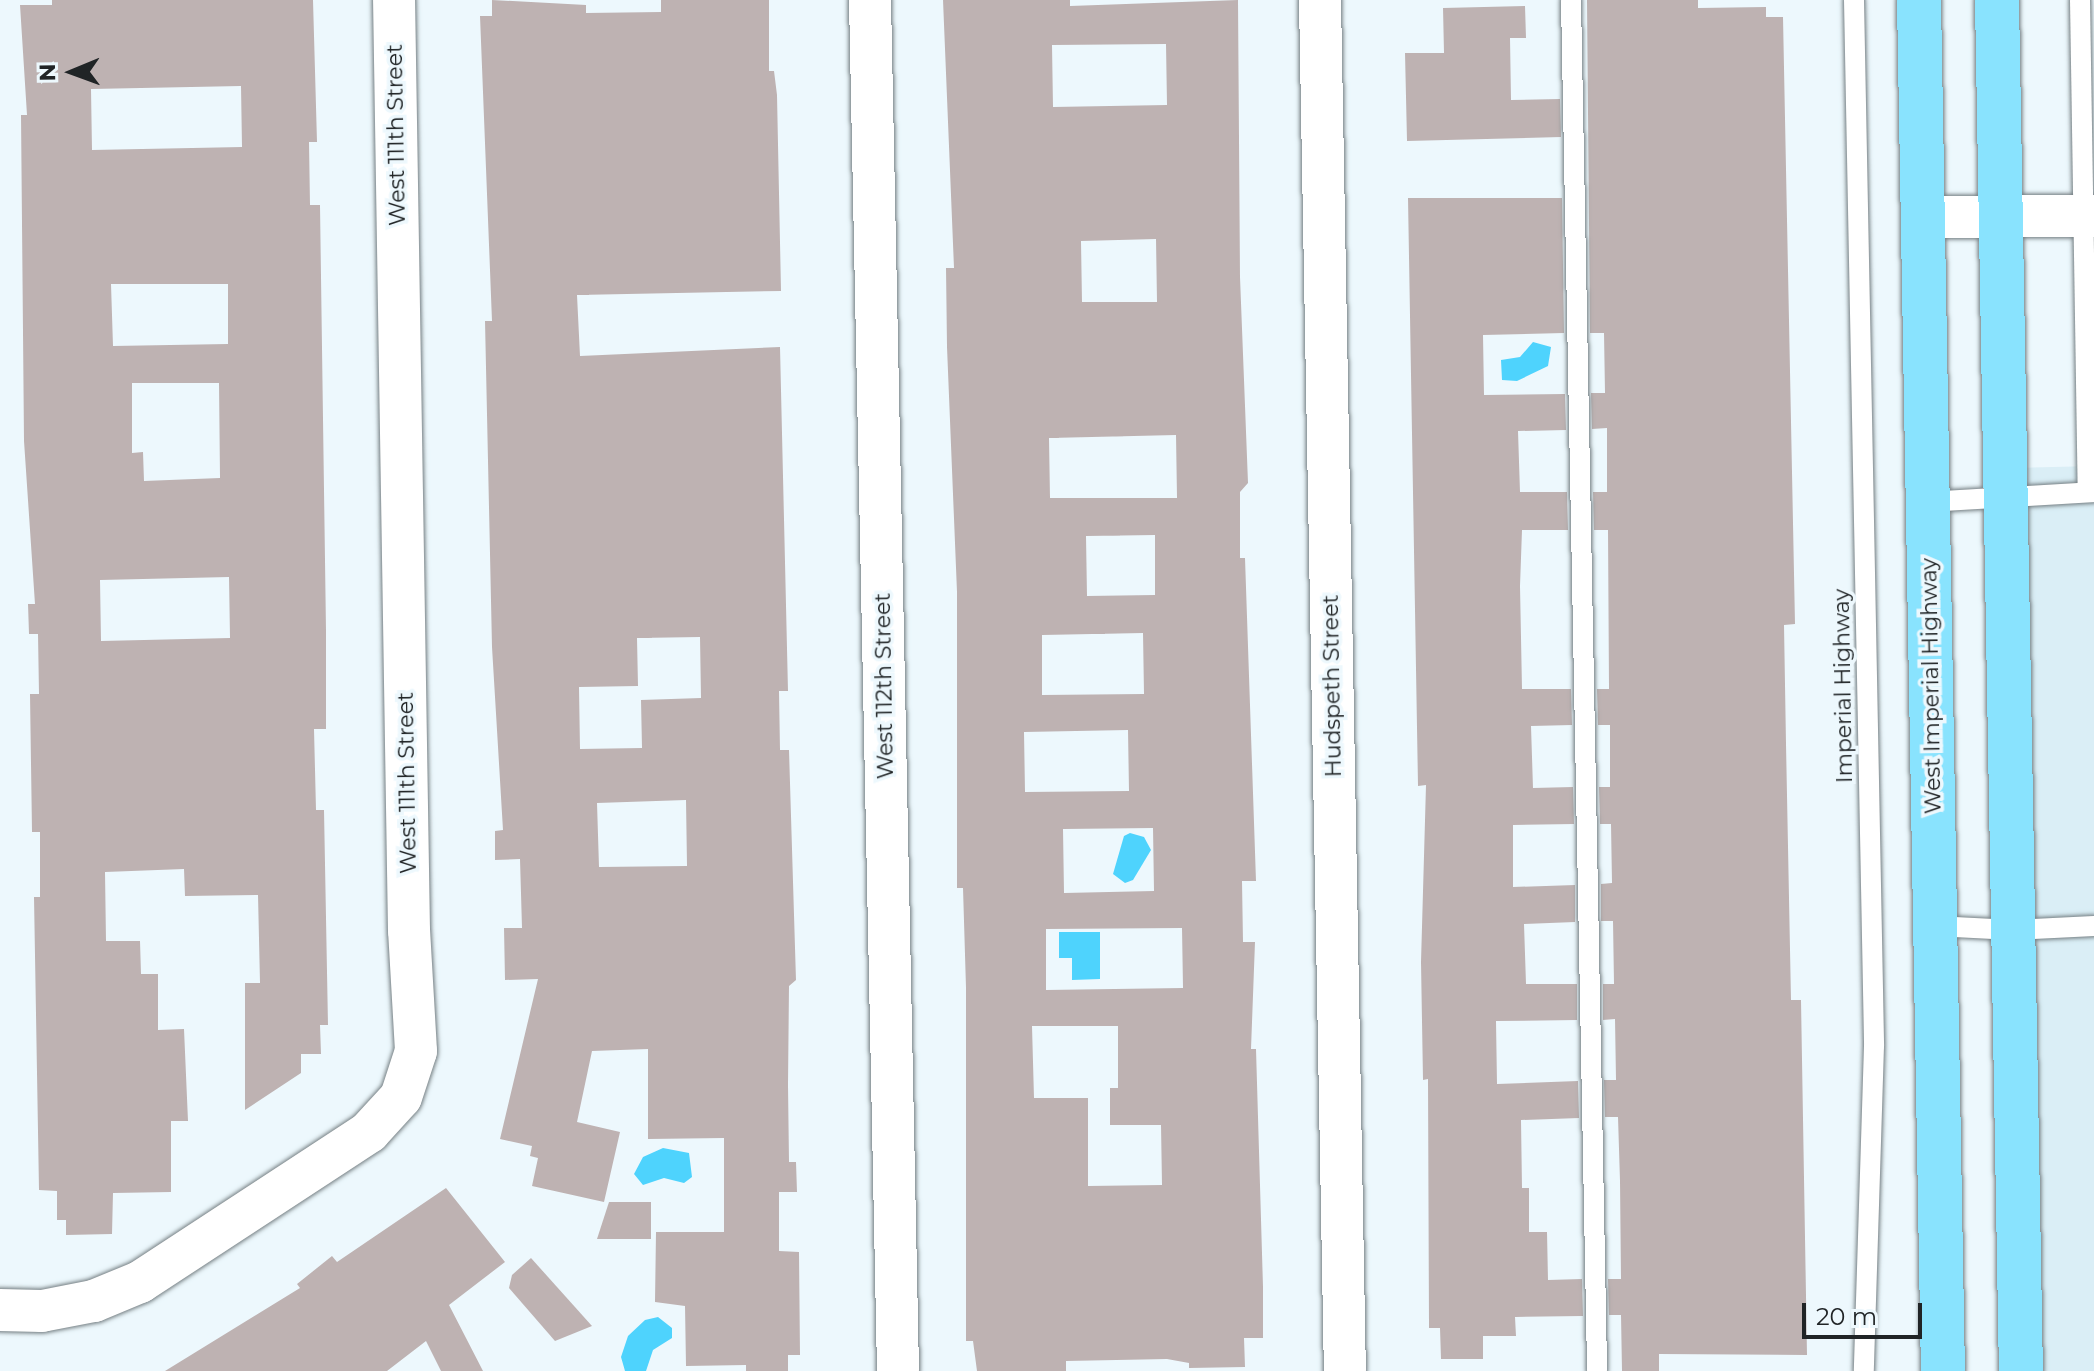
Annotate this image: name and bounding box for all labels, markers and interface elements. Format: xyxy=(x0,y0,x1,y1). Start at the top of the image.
north arrow xyxy=(32,32,112,112)
street label: West 111th Street xyxy=(381,44,411,226)
text: N xyxy=(34,63,61,82)
street label: West Imperial Highway xyxy=(1916,558,1946,814)
street label: Imperial Highway xyxy=(1828,589,1858,783)
street label: West 112th Street xyxy=(869,593,899,779)
street label: Hudspeth Street xyxy=(1317,594,1347,778)
street label: West 111th Street xyxy=(392,692,422,874)
scale bar xyxy=(1806,1287,1926,1337)
text: 20 m xyxy=(1816,1302,1877,1331)

